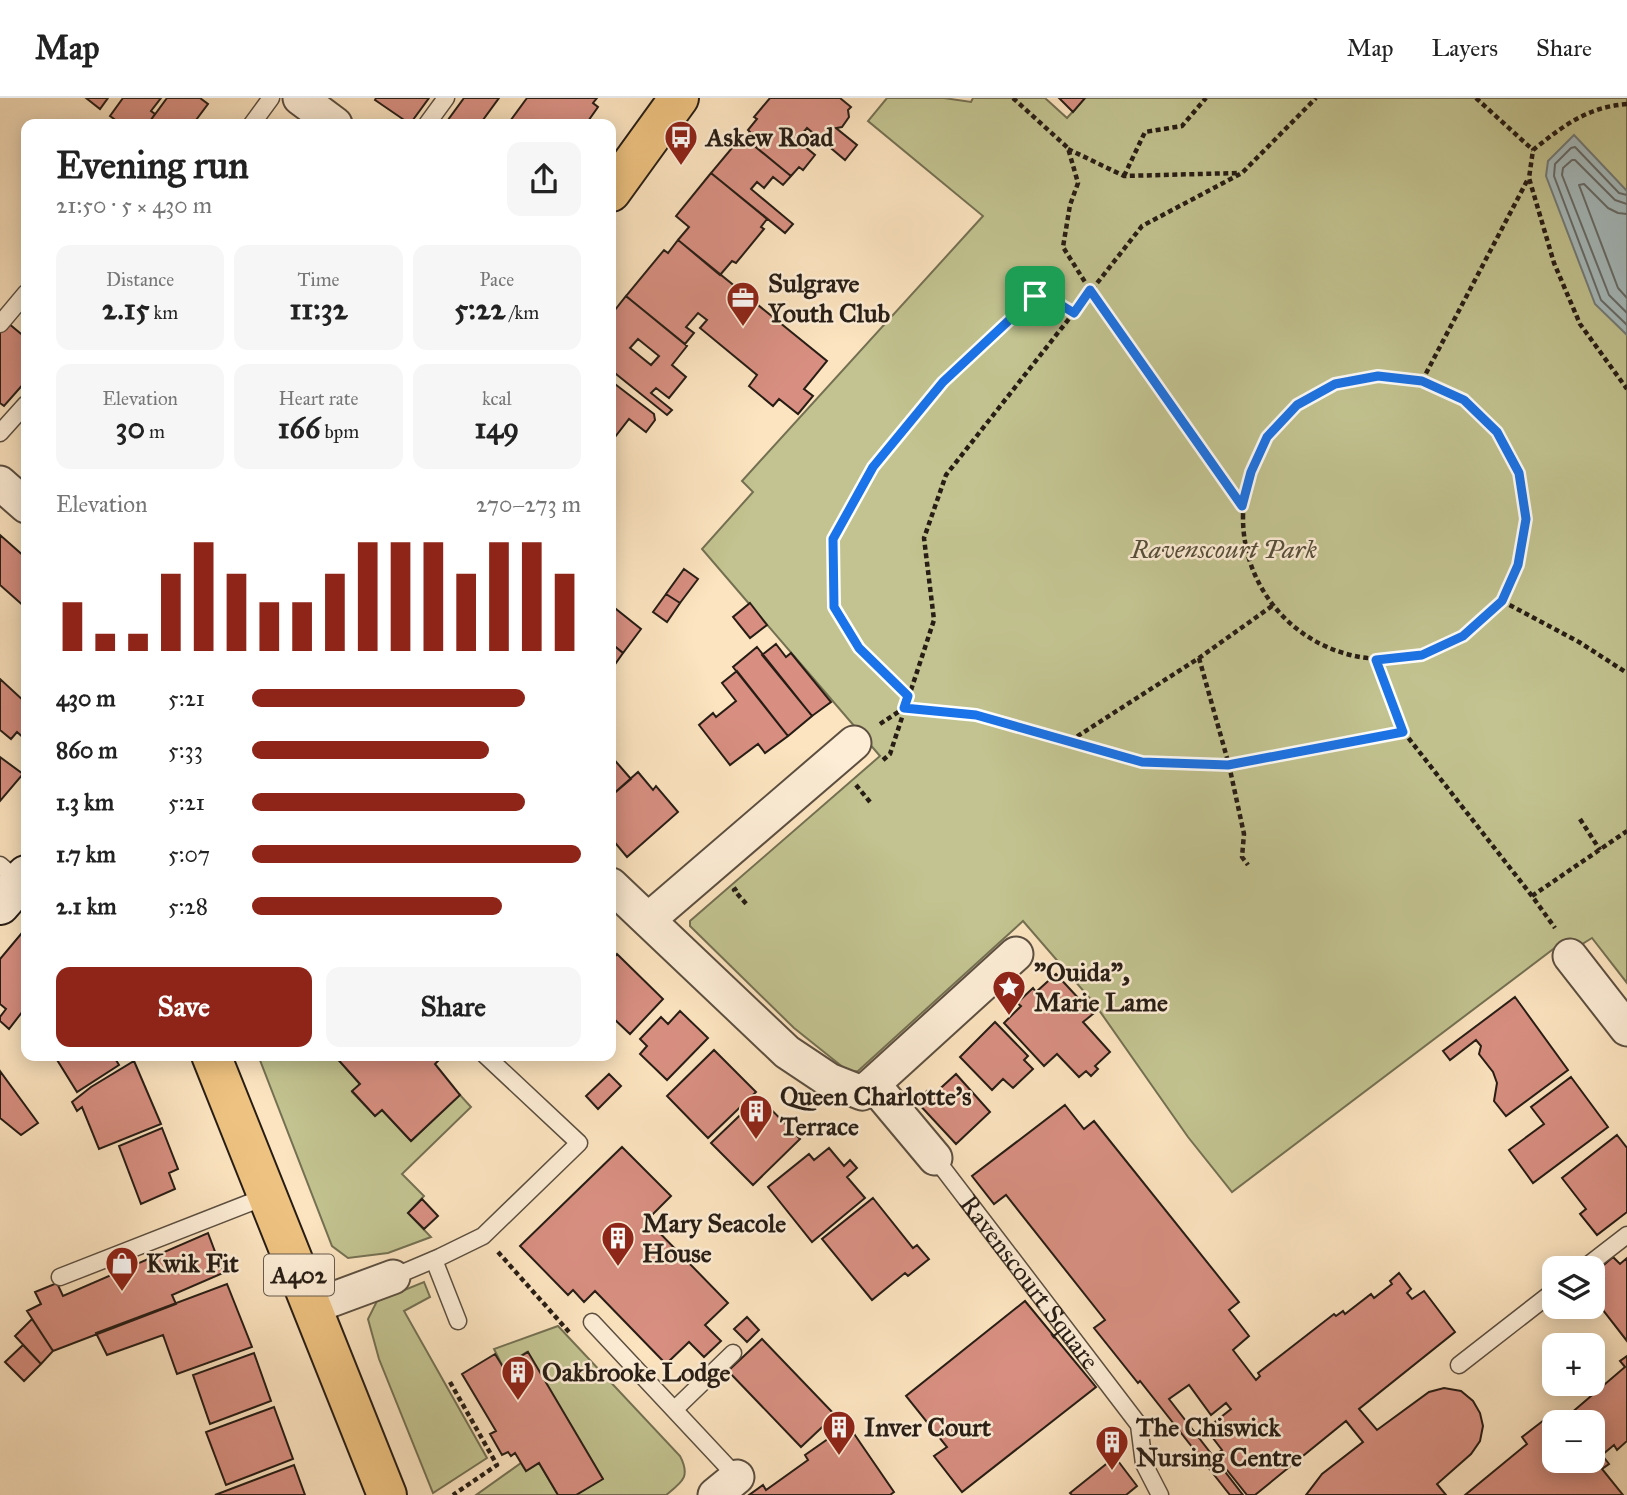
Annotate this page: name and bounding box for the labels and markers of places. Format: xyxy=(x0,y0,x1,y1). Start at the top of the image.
bus stop icon: Askew Road xyxy=(662,118,700,167)
place label: Askew Road xyxy=(704,121,835,153)
pin xyxy=(1005,266,1065,326)
place label: Sulgrave Youth Club xyxy=(767,267,891,329)
office icon: Sulgrave Youth Club xyxy=(724,279,762,328)
place label: "Ouida", Marie Lame xyxy=(1034,956,1168,1018)
place icon: "Ouida", Marie Lame xyxy=(990,968,1028,1017)
place label: Queen Charlotte's Terrace xyxy=(779,1080,972,1142)
building icon: Queen Charlotte's Terrace xyxy=(737,1092,775,1141)
place label: Mary Seacole House xyxy=(642,1207,786,1269)
building icon: Mary Seacole House xyxy=(599,1219,637,1268)
shop icon: Kwik Fit xyxy=(103,1244,141,1293)
place label: Kwik Fit xyxy=(146,1247,239,1279)
building icon: Oakbrooke Lodge xyxy=(499,1353,537,1402)
place label: Oakbrooke Lodge xyxy=(542,1356,730,1389)
building icon: Inver Court xyxy=(820,1408,858,1457)
place label: Inver Court xyxy=(864,1411,992,1443)
place label: The Chiswick Nursing Centre xyxy=(1135,1411,1302,1474)
building icon: The Chiswick Nursing Centre xyxy=(1093,1423,1131,1472)

